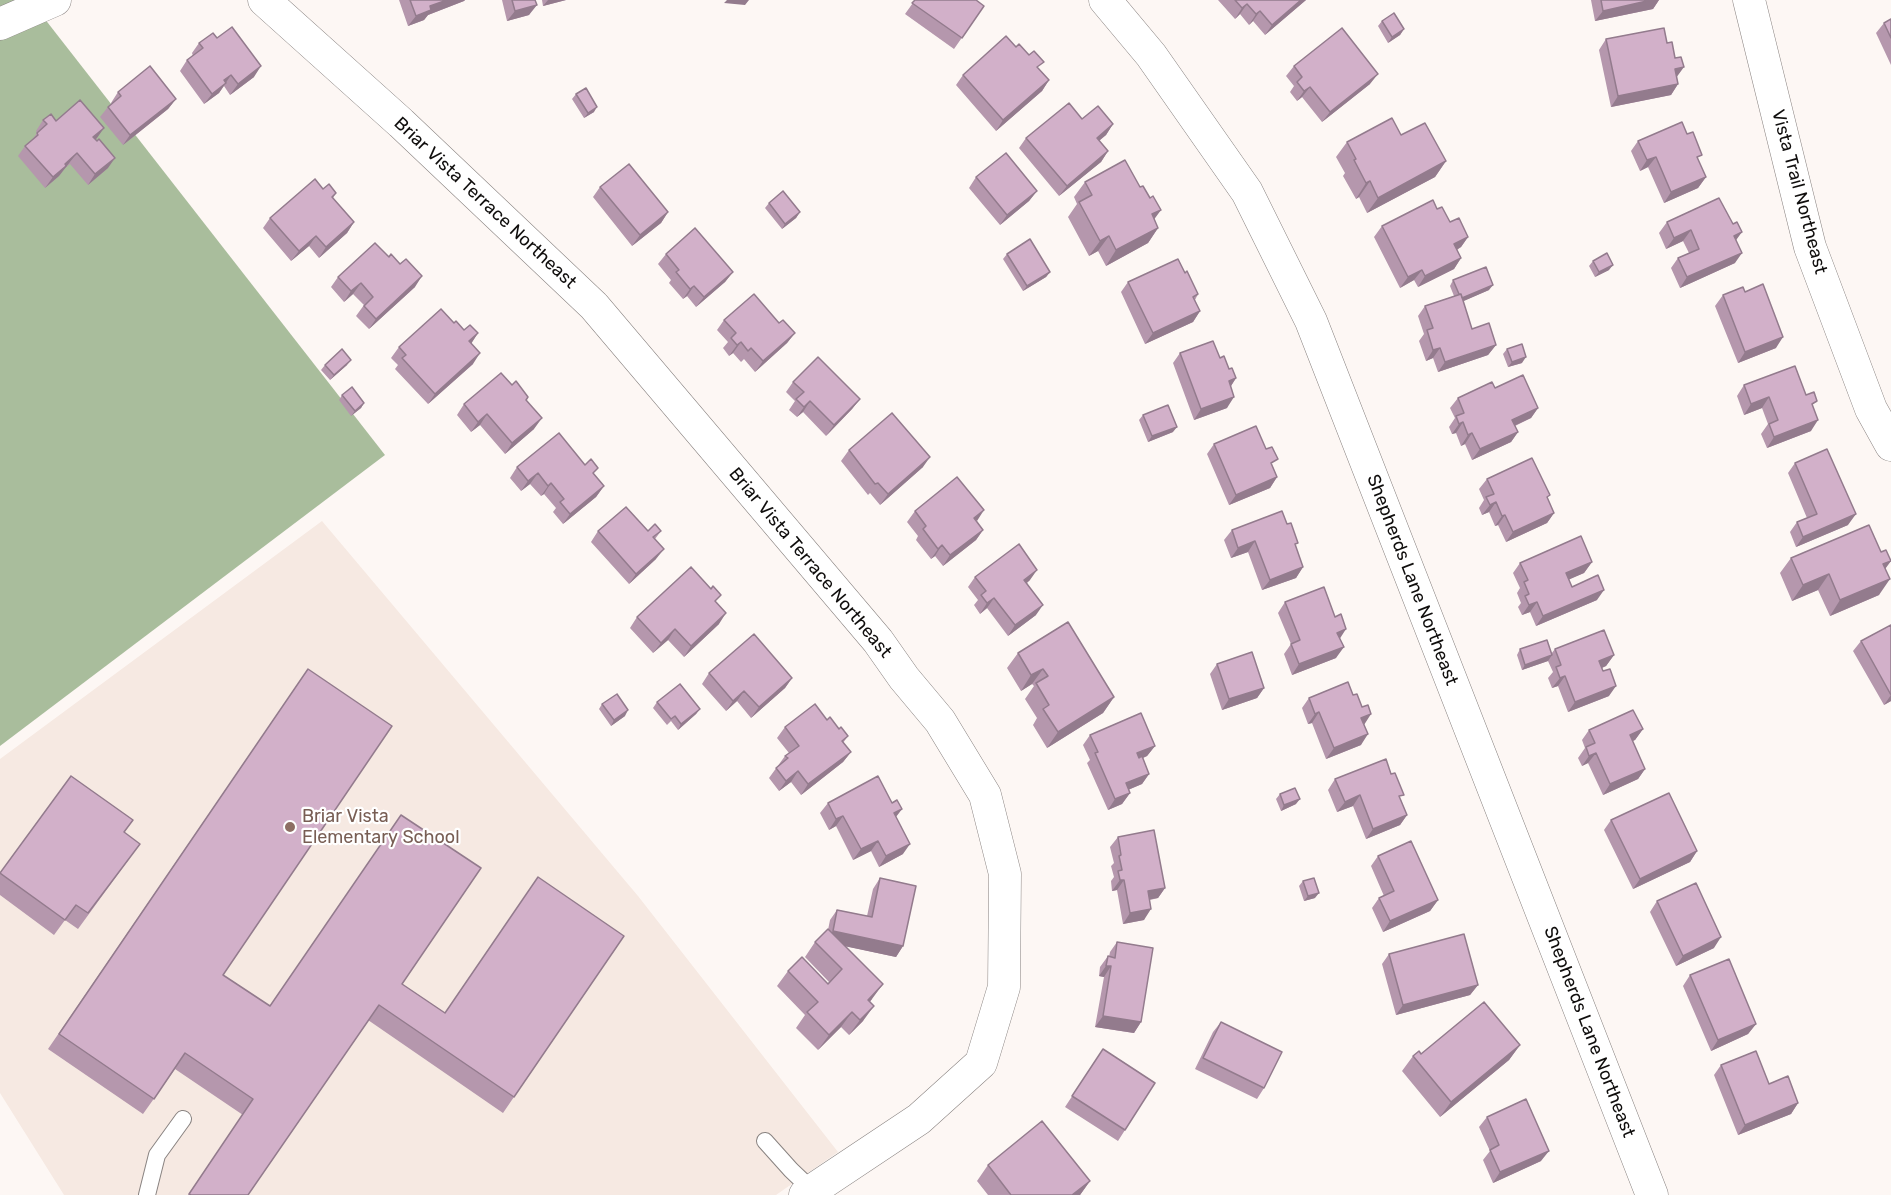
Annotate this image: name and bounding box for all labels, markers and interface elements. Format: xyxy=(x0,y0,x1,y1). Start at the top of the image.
street label: Vista Trail Northeast xyxy=(1767,107,1831,277)
street label: Briar Vista Terrace Northeast xyxy=(389,113,581,293)
street label: Briar Vista Terrace Northeast xyxy=(724,464,896,662)
street label: Shepherds Lane Northeast xyxy=(1362,471,1462,689)
place label: Briar Vista Elementary School xyxy=(302,806,460,848)
marker: Briar Vista Elementary School xyxy=(283,820,297,834)
street label: Shepherds Lane Northeast xyxy=(1539,923,1639,1141)

